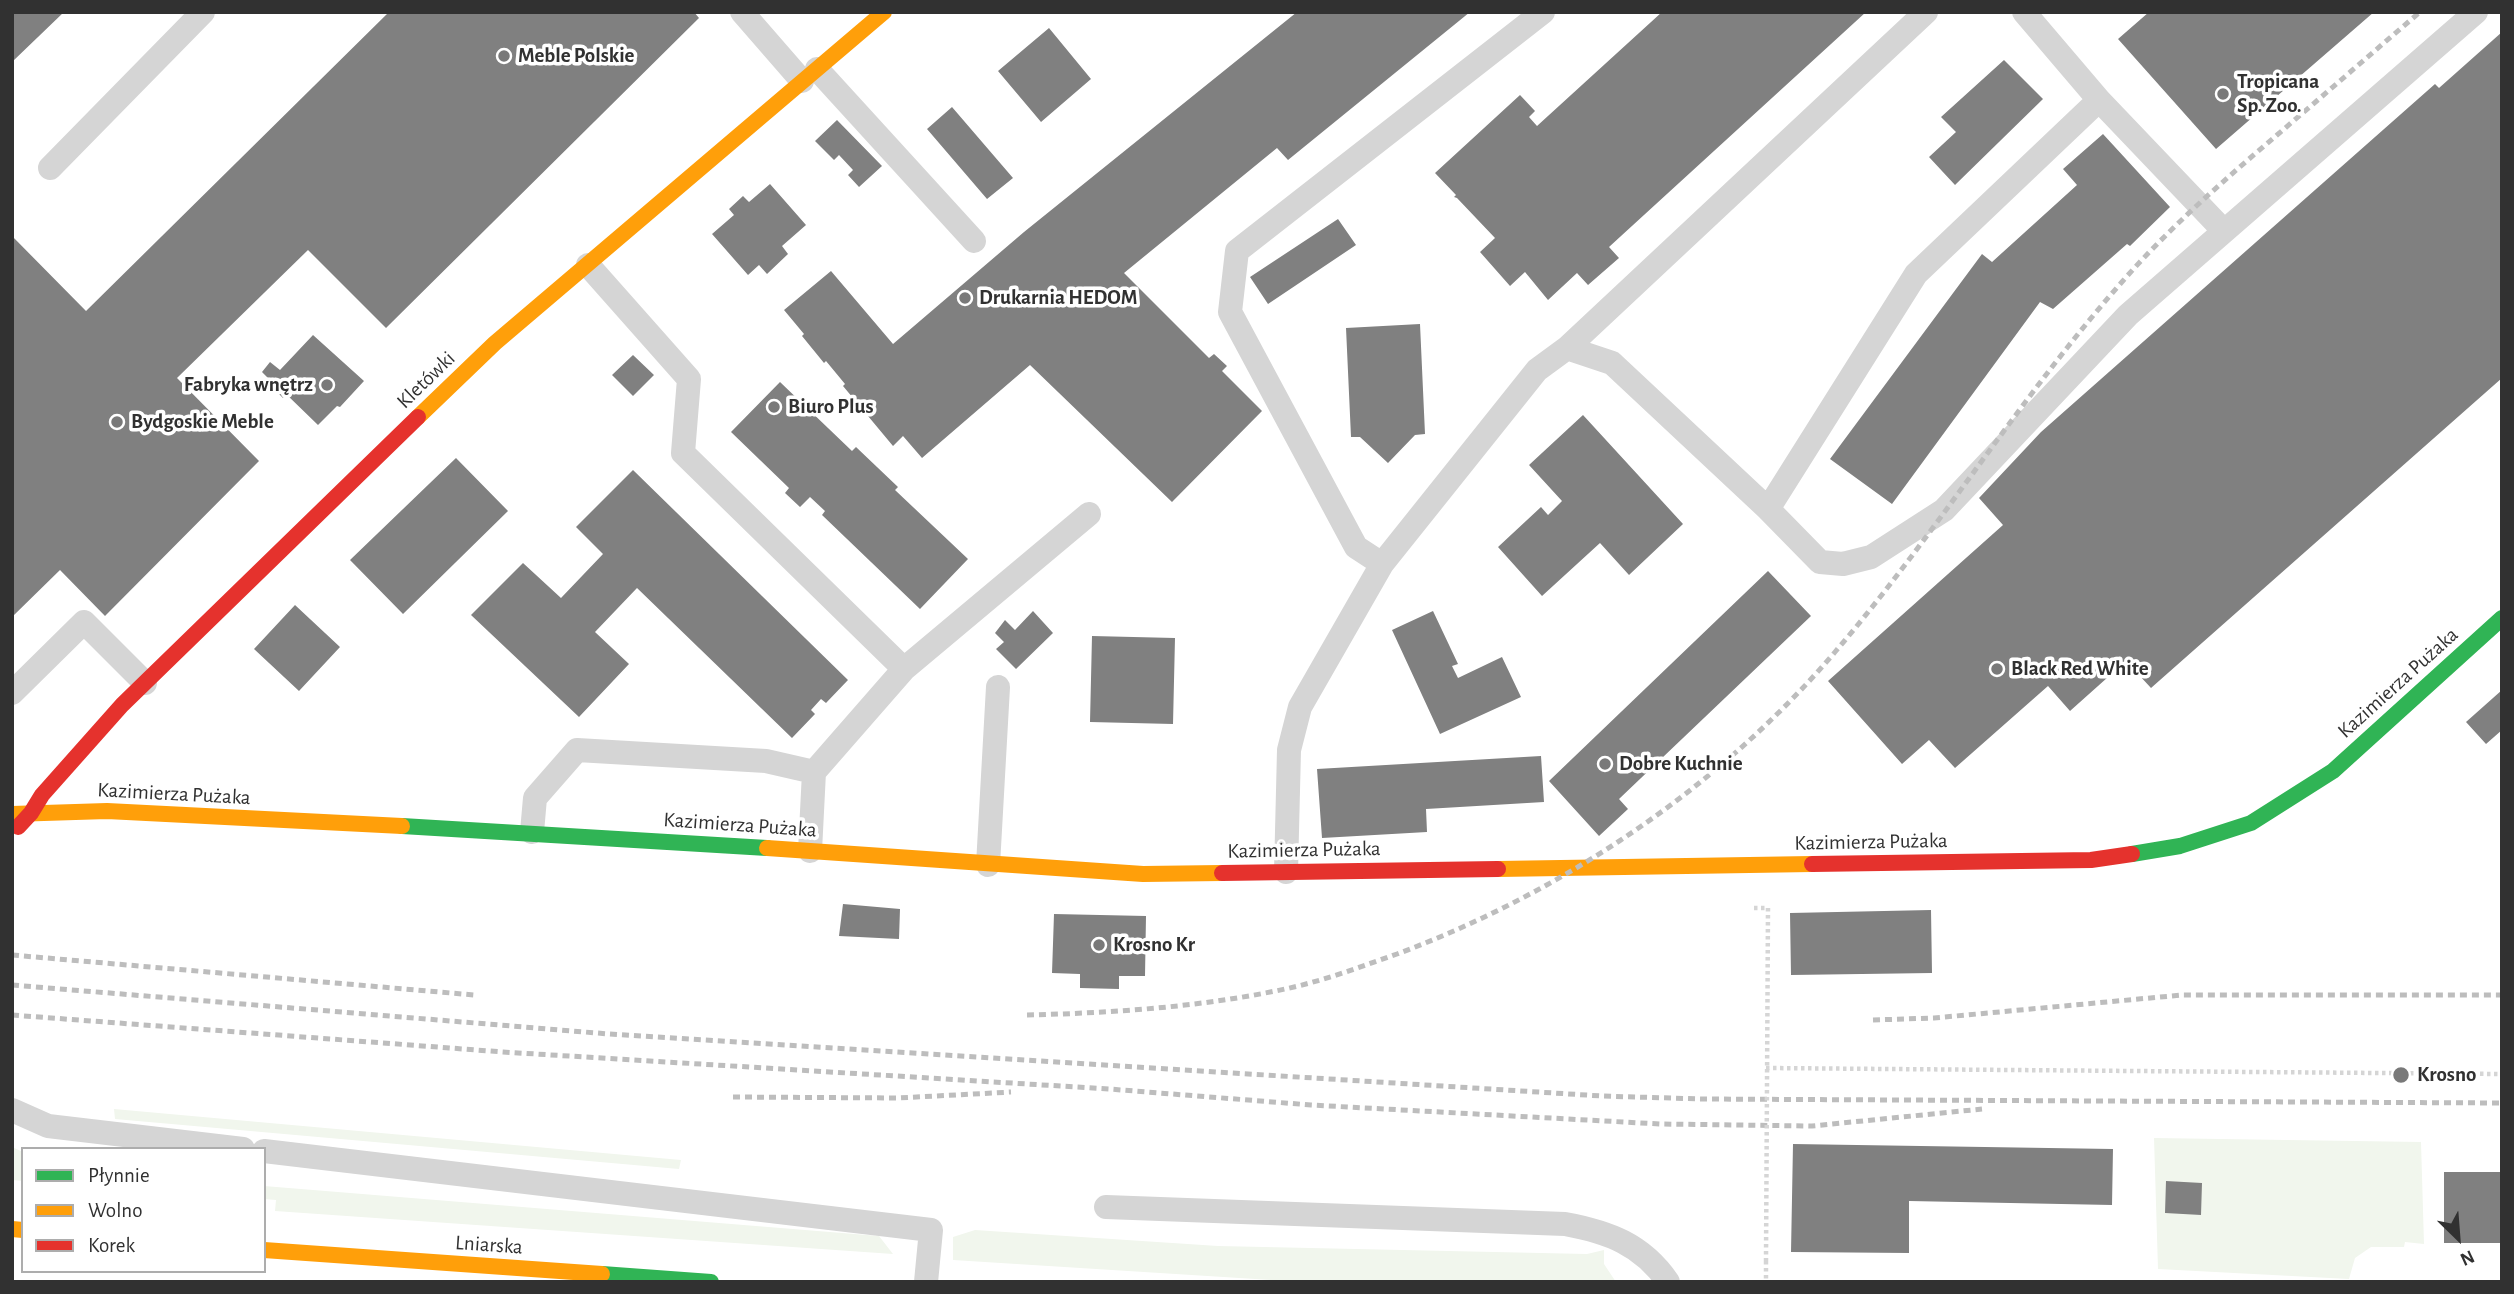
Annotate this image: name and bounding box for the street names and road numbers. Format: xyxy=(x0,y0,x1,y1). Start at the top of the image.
street label: Kletówki xyxy=(391,346,461,414)
street label: Kazimierza Pużaka xyxy=(2333,622,2463,744)
street label: Kazimierza Pużaka xyxy=(97,777,251,811)
street label: Kazimierza Pużaka xyxy=(663,807,817,843)
street label: Kazimierza Pużaka xyxy=(1794,828,1948,856)
street label: Kazimierza Pużaka xyxy=(1227,836,1381,864)
street label: Lniarska xyxy=(454,1230,524,1260)

